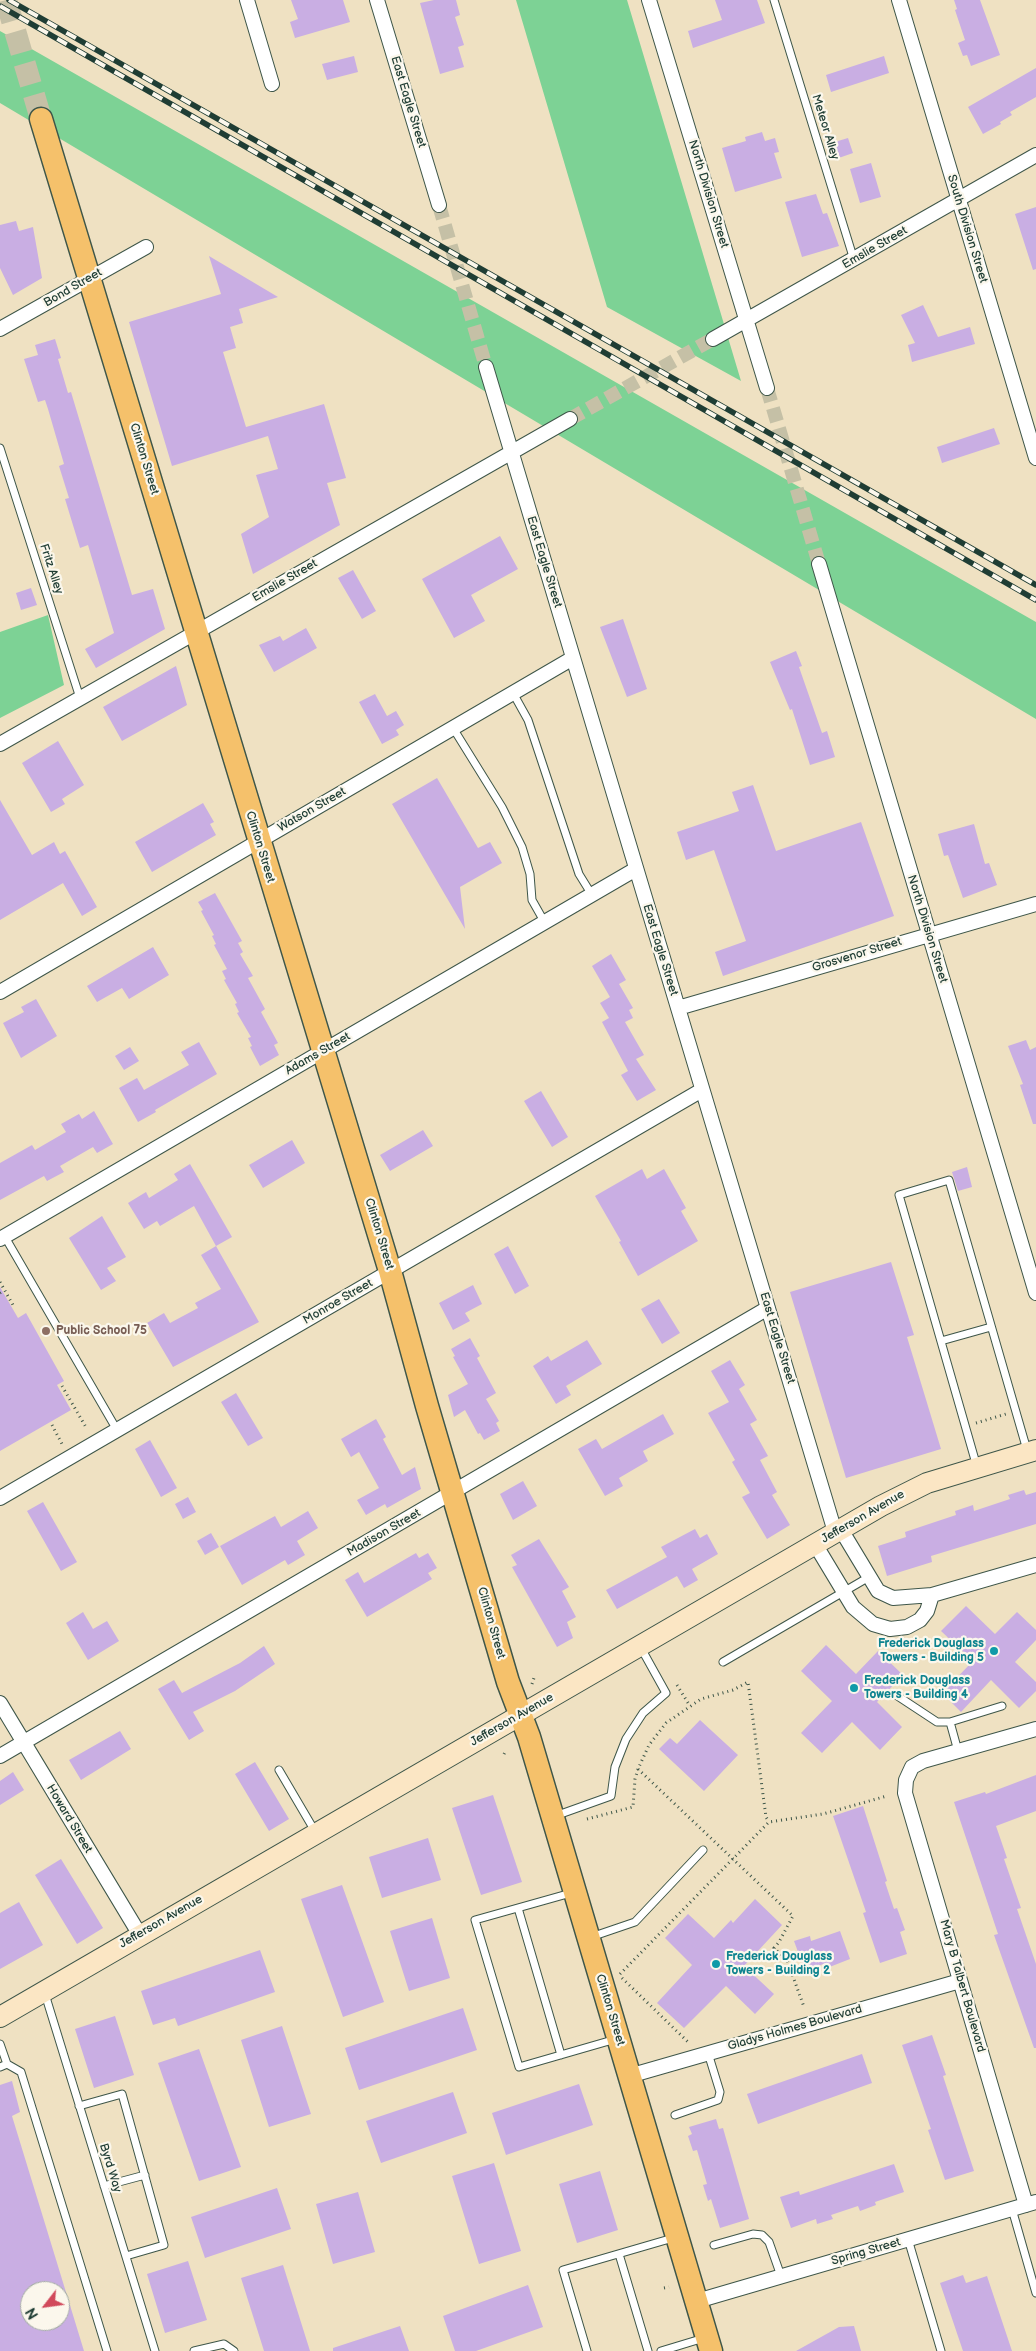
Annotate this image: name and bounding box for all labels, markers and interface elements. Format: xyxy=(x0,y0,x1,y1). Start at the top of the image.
street label: East Eagle Street xyxy=(387,54,429,150)
street label: Meteor Alley xyxy=(808,93,842,161)
street label: North Division Street xyxy=(685,138,731,250)
street label: South Division Street xyxy=(944,173,990,285)
street label: Emslie Street xyxy=(840,224,910,272)
street label: Bond Street xyxy=(41,266,105,310)
street label: Clinton Street xyxy=(126,422,162,496)
street label: East Eagle Street xyxy=(523,514,565,610)
street label: Fritz Alley xyxy=(36,542,66,596)
street label: Emslie Street xyxy=(250,557,320,605)
street label: Watson Street xyxy=(275,785,349,835)
street label: Clinton Street xyxy=(242,810,278,884)
street label: North Division Street xyxy=(904,873,950,985)
street label: East Eagle Street xyxy=(639,902,681,998)
street label: Grosvenor Street xyxy=(811,935,903,975)
street label: Adams Street xyxy=(283,1030,353,1078)
street label: Clinton Street xyxy=(361,1197,397,1271)
street label: Monroe Street xyxy=(301,1276,375,1328)
street label: East Eagle Street xyxy=(756,1290,798,1386)
place label: Public School 75 xyxy=(56,1324,147,1338)
marker: Public School 75 xyxy=(40,1325,52,1337)
street label: Jefferson Avenue xyxy=(819,1487,907,1547)
street label: Madison Street xyxy=(345,1506,423,1560)
street label: Clinton Street xyxy=(474,1586,508,1660)
place label: Frederick Douglass Towers - Building 5 xyxy=(878,1637,984,1665)
marker: Frederick Douglass Towers - Building 5 xyxy=(988,1645,1000,1657)
place label: Frederick Douglass Towers - Building 4 xyxy=(864,1674,970,1702)
marker: Frederick Douglass Towers - Building 4 xyxy=(848,1682,860,1694)
street label: Jefferson Avenue xyxy=(468,1690,556,1750)
street label: Howard Street xyxy=(43,1782,95,1856)
street label: Jefferson Avenue xyxy=(117,1892,205,1952)
street label: Mary B Talbert Boulevard xyxy=(936,1918,988,2054)
place label: Frederick Douglass Towers - Building 2 xyxy=(726,1950,832,1978)
marker: Frederick Douglass Towers - Building 2 xyxy=(710,1958,722,1970)
street label: Clinton Street xyxy=(592,1973,628,2047)
street label: Gladys Holmes Boulevard xyxy=(726,2002,864,2054)
street label: Byrd Way xyxy=(96,2142,124,2194)
street label: Spring Street xyxy=(830,2235,902,2269)
north arrow xyxy=(20,2281,70,2331)
text: N xyxy=(22,2304,42,2322)

